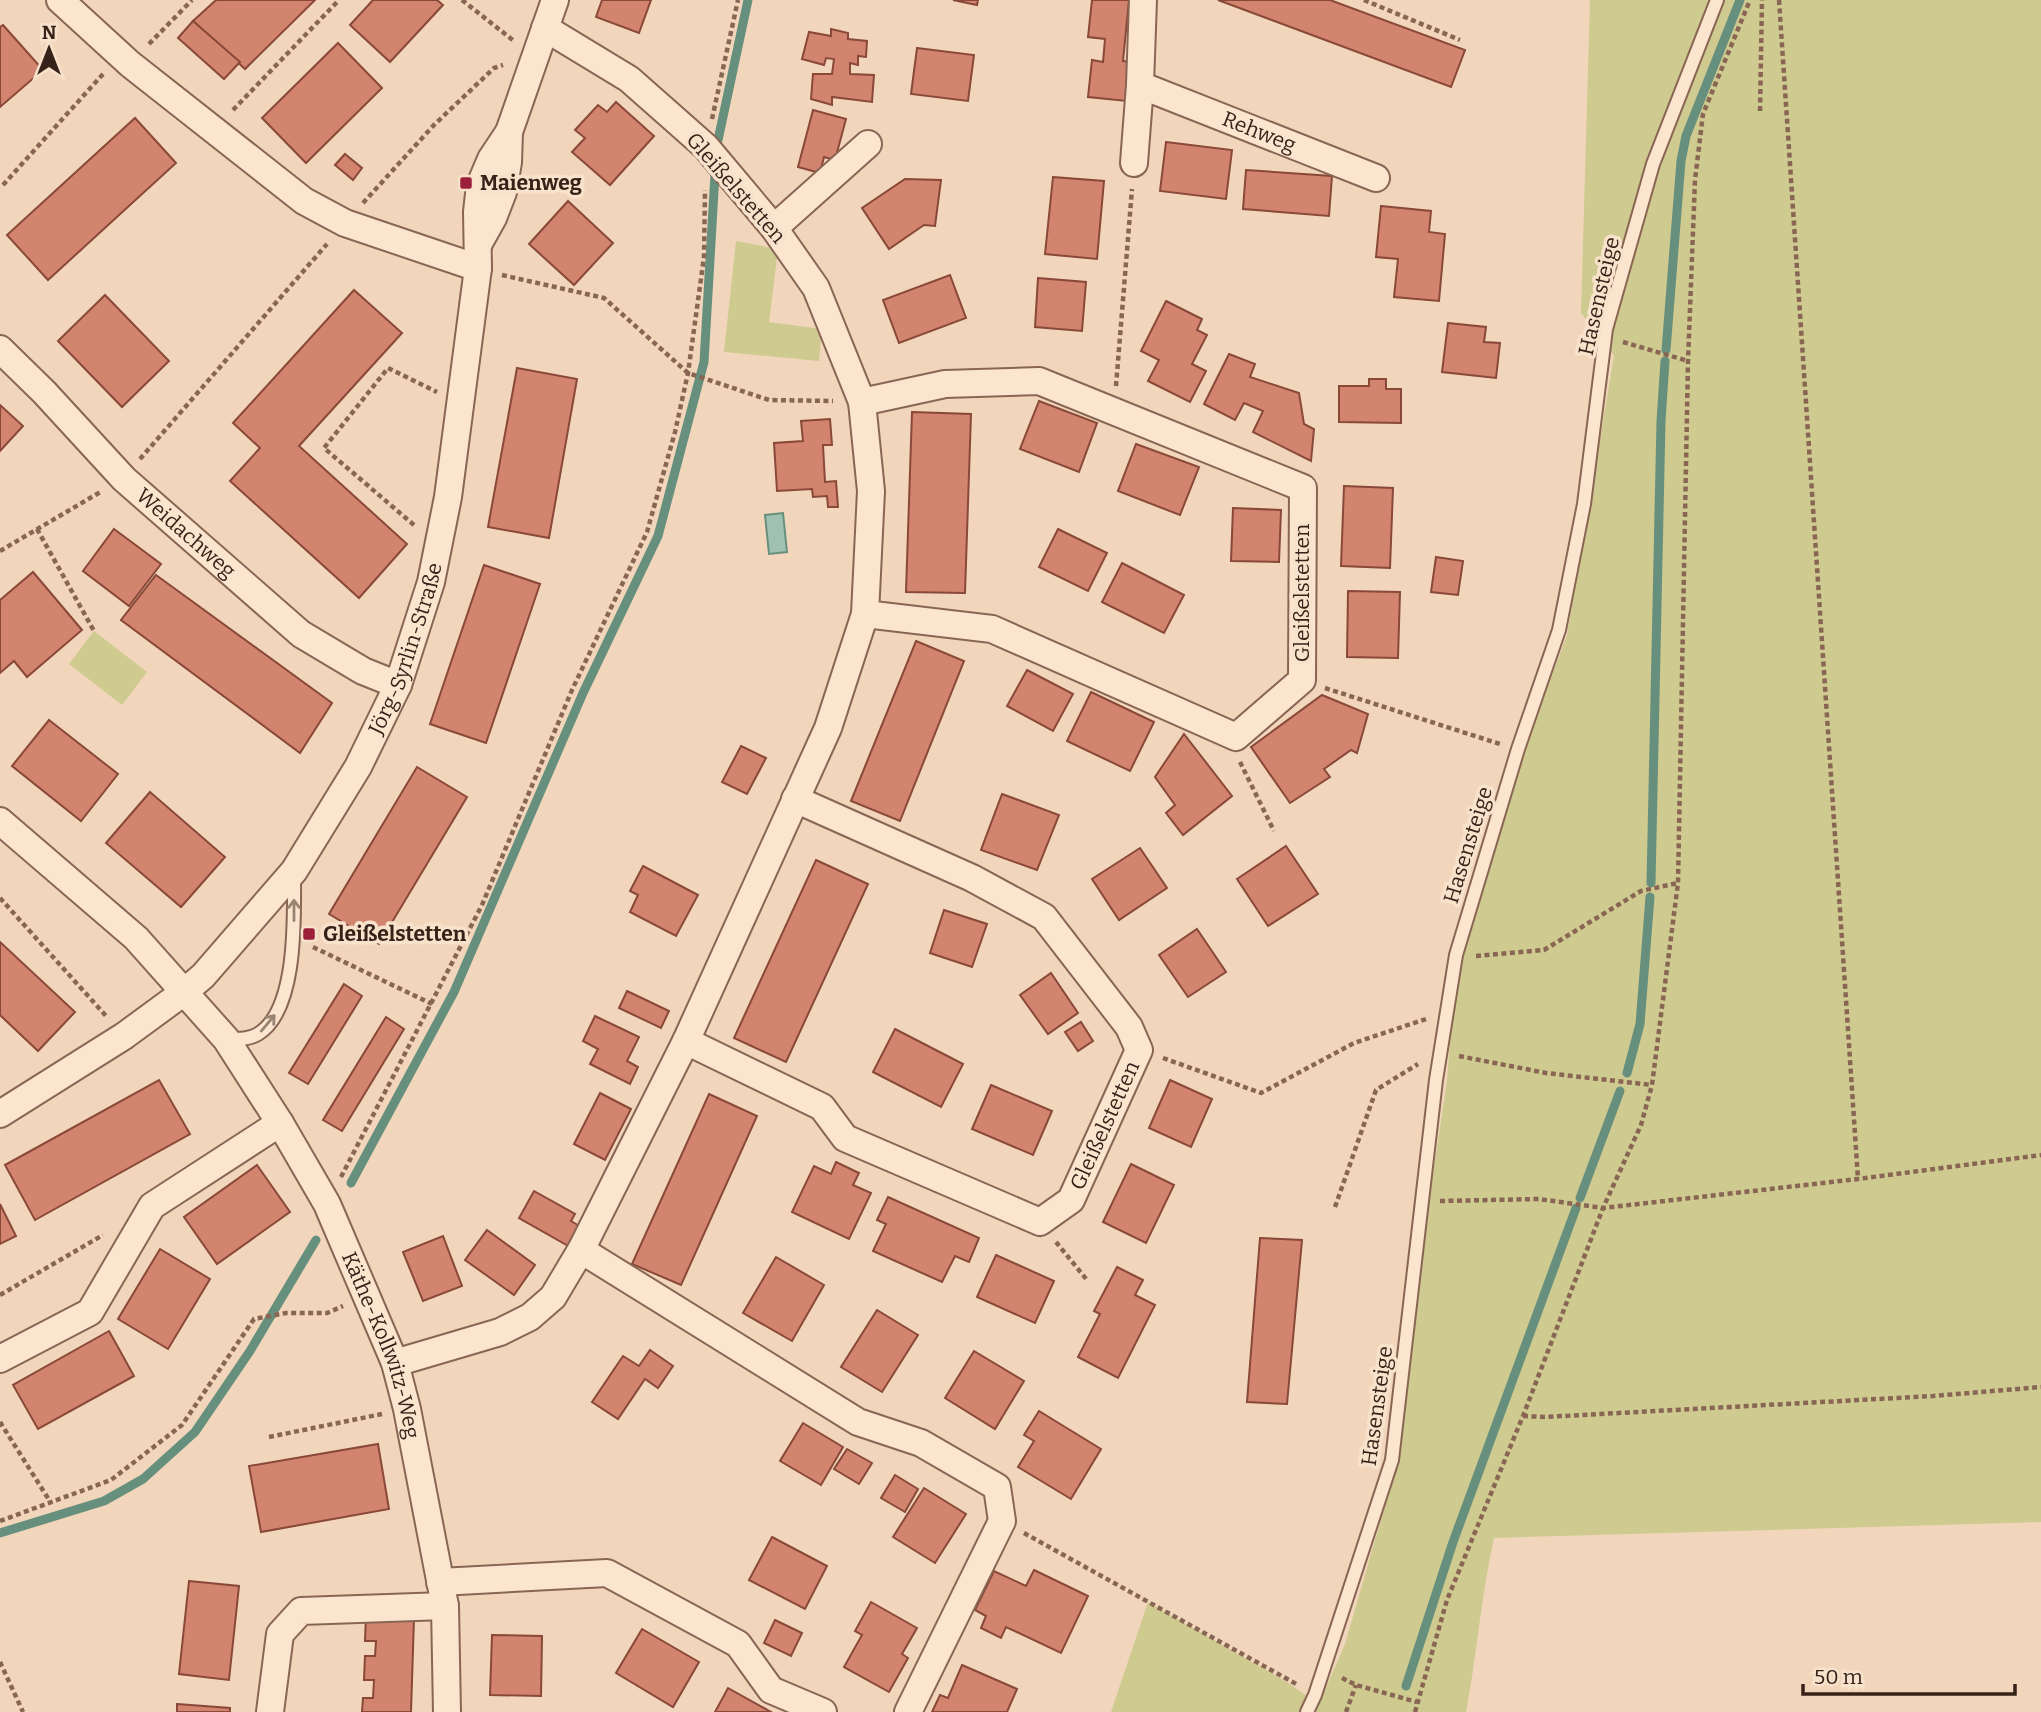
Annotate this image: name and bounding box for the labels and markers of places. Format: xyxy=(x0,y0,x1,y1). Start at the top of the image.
place label: Maienweg xyxy=(480,170,582,196)
marker: Maienweg xyxy=(458,175,474,191)
place label: Gleißelstetten xyxy=(323,921,467,947)
marker: Gleißelstetten xyxy=(301,926,317,942)

